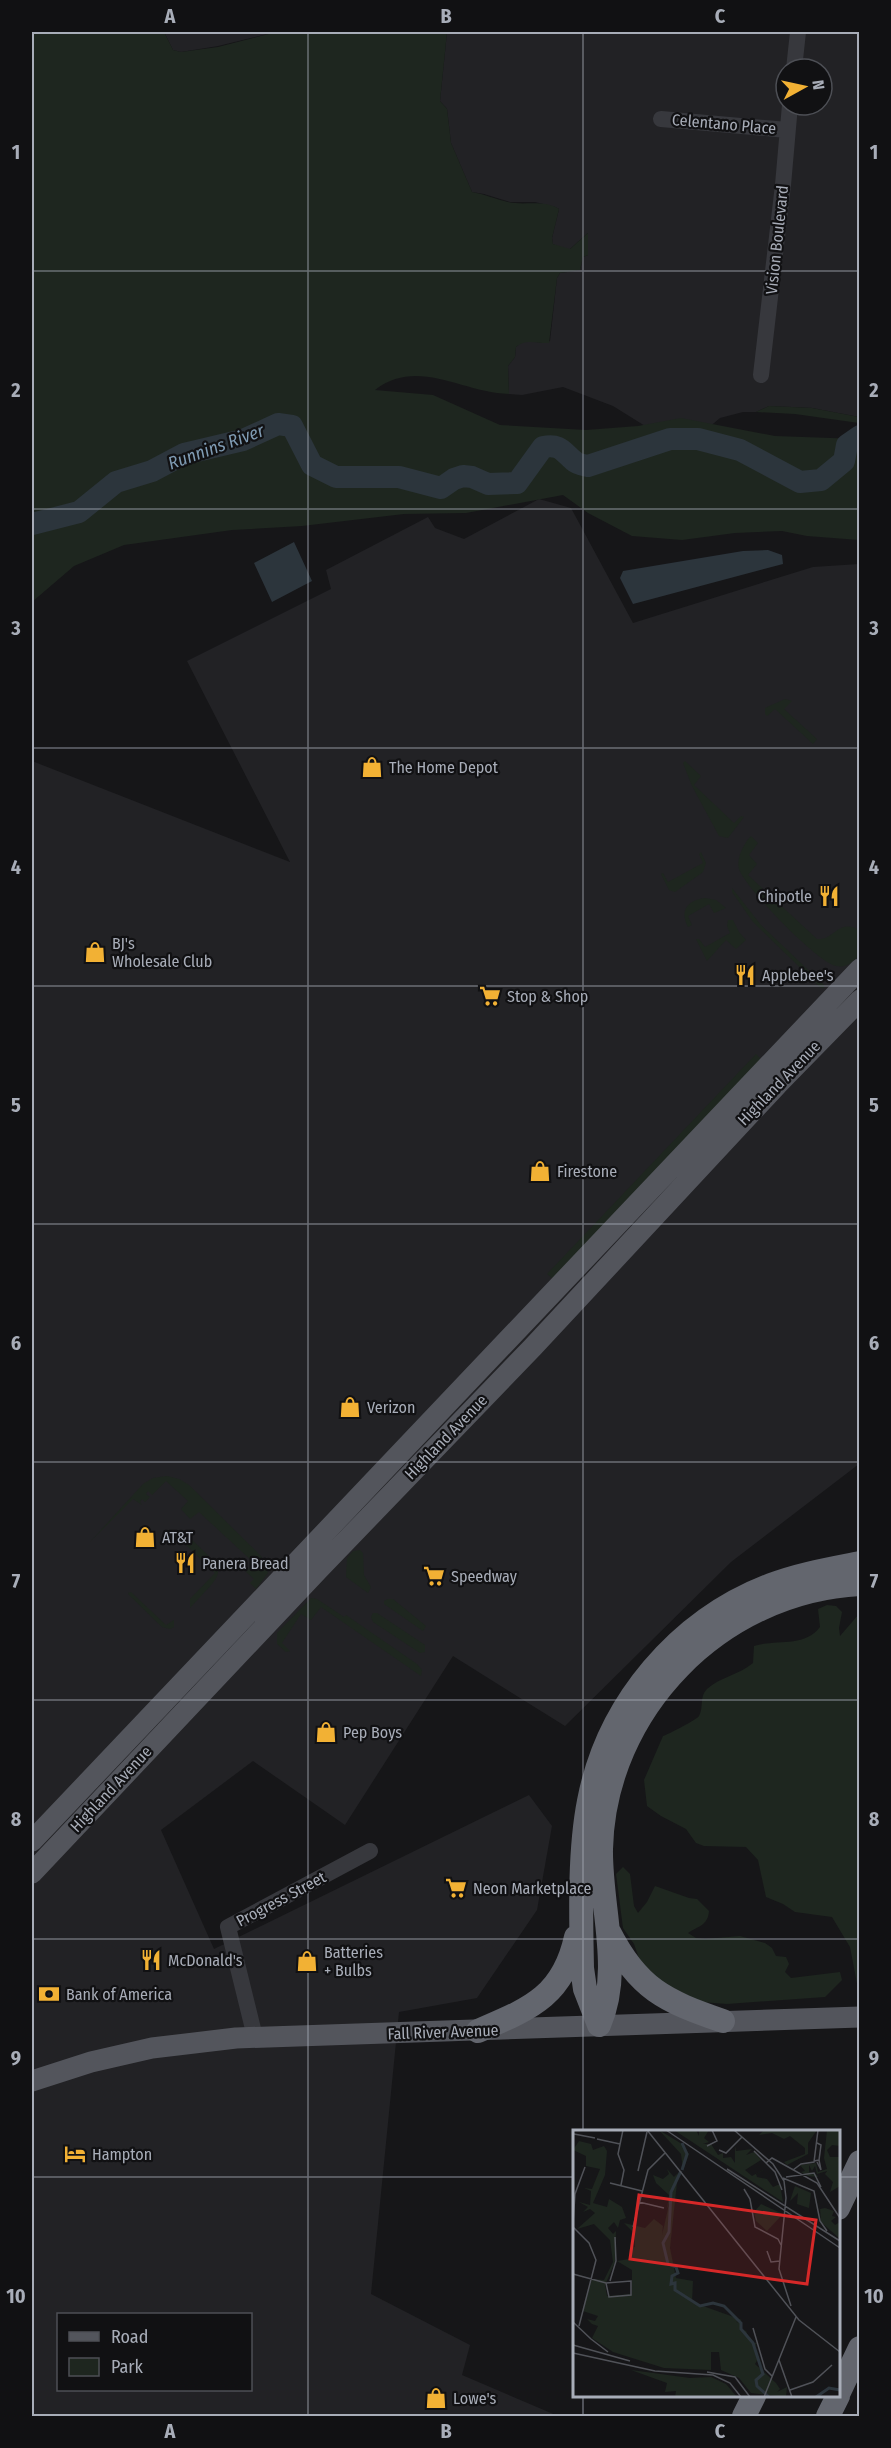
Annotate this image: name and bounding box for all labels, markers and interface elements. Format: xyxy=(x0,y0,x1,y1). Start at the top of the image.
text: A xyxy=(164,4,177,28)
text: B xyxy=(440,4,452,28)
text: C xyxy=(715,4,726,28)
north arrow xyxy=(774,57,834,117)
text: N xyxy=(808,79,828,91)
street label: Celentano Place xyxy=(671,110,777,138)
text: 1 xyxy=(12,140,20,164)
text: 1 xyxy=(870,140,878,164)
street label: Vision Boulevard xyxy=(762,184,792,296)
text: 2 xyxy=(10,378,21,402)
text: 2 xyxy=(868,378,879,402)
water label: Runnins River xyxy=(165,419,268,475)
text: 3 xyxy=(10,616,21,640)
text: 3 xyxy=(868,616,879,640)
shop icon: The Home Depot xyxy=(360,755,384,779)
place label: The Home Depot xyxy=(389,758,499,777)
text: 4 xyxy=(11,855,21,879)
text: 4 xyxy=(869,855,879,879)
restaurant icon: Chipotle xyxy=(817,884,841,908)
place label: Chipotle xyxy=(758,887,812,906)
place label: BJ's Wholesale Club xyxy=(112,934,212,971)
shop icon: BJ's Wholesale Club xyxy=(83,940,107,964)
restaurant icon: Applebee's xyxy=(733,963,757,987)
place label: Applebee's xyxy=(762,966,834,985)
supermarket icon: Stop & Shop xyxy=(478,984,502,1008)
place label: Stop & Shop xyxy=(507,987,588,1006)
street label: Highland Avenue xyxy=(734,1037,824,1129)
text: 5 xyxy=(11,1093,21,1117)
text: 5 xyxy=(869,1093,879,1117)
shop icon: Firestone xyxy=(528,1159,552,1183)
place label: Firestone xyxy=(557,1162,617,1181)
text: 6 xyxy=(11,1331,21,1355)
text: 6 xyxy=(869,1331,879,1355)
street label: Highland Avenue xyxy=(401,1391,491,1483)
shop icon: Verizon xyxy=(338,1395,362,1419)
place label: Verizon xyxy=(367,1398,415,1417)
shop icon: AT&T xyxy=(133,1525,157,1549)
place label: AT&T xyxy=(162,1528,194,1547)
restaurant icon: Panera Bread xyxy=(173,1551,197,1575)
place label: Panera Bread xyxy=(202,1554,288,1573)
supermarket icon: Speedway xyxy=(422,1564,446,1588)
place label: Speedway xyxy=(451,1567,518,1586)
text: 7 xyxy=(12,1569,21,1593)
text: 7 xyxy=(870,1569,879,1593)
shop icon: Pep Boys xyxy=(314,1720,338,1744)
place label: Pep Boys xyxy=(343,1723,402,1742)
street label: Highland Avenue xyxy=(66,1742,156,1836)
text: 8 xyxy=(11,1807,22,1831)
text: 8 xyxy=(869,1807,880,1831)
street label: Progress Street xyxy=(233,1867,330,1931)
supermarket icon: Neon Marketplace xyxy=(444,1876,468,1900)
place label: Neon Marketplace xyxy=(473,1879,592,1898)
place label: Batteries + Bulbs xyxy=(324,1943,383,1980)
restaurant icon: McDonald's xyxy=(139,1948,163,1972)
shop icon: Batteries + Bulbs xyxy=(295,1949,319,1973)
place label: McDonald's xyxy=(168,1951,243,1970)
bank icon: Bank of America xyxy=(37,1982,61,2006)
place label: Bank of America xyxy=(66,1985,172,2004)
street label: Fall River Avenue xyxy=(387,2021,499,2043)
text: 9 xyxy=(11,2046,21,2070)
text: 9 xyxy=(869,2046,879,2070)
inset map xyxy=(573,2130,840,2397)
hotel icon: Hampton xyxy=(63,2142,87,2166)
place label: Hampton xyxy=(92,2145,152,2164)
text: 10 xyxy=(6,2284,26,2308)
text: 10 xyxy=(864,2284,884,2308)
legend xyxy=(57,2313,252,2391)
text: Road xyxy=(111,2326,148,2348)
text: Park xyxy=(111,2356,144,2378)
shop icon: Lowe's xyxy=(424,2386,448,2410)
place label: Lowe's xyxy=(453,2389,496,2408)
text: A xyxy=(164,2419,177,2443)
text: B xyxy=(440,2419,452,2443)
text: C xyxy=(715,2419,726,2443)

